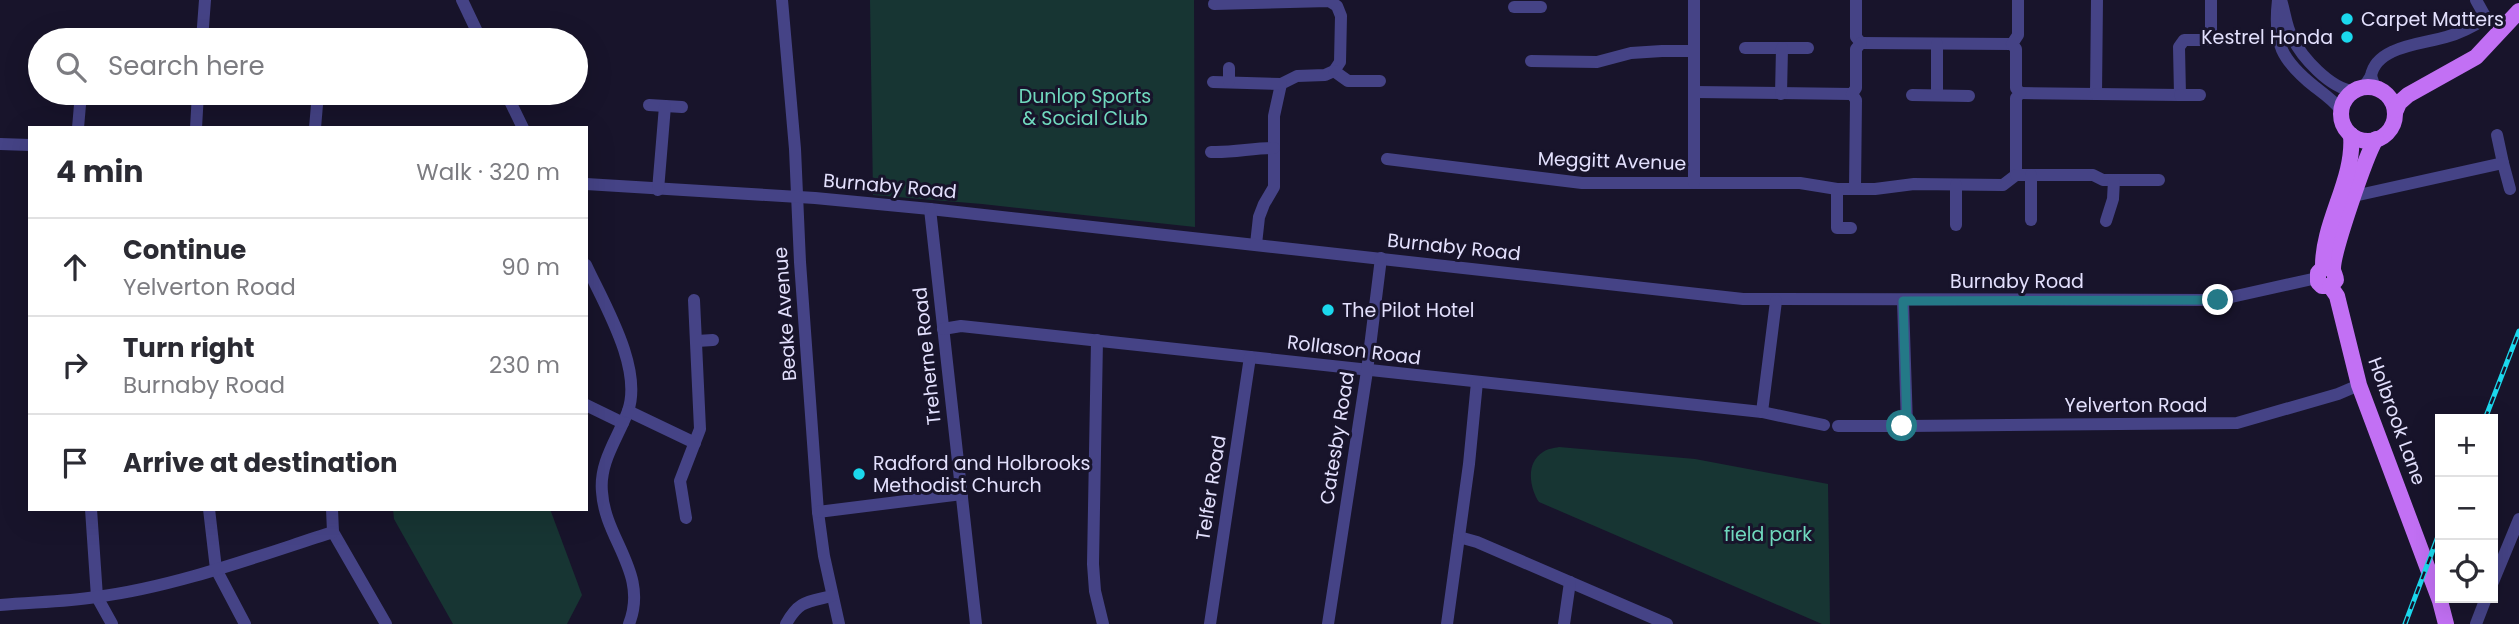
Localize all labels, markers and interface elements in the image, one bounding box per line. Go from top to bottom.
place label: Carpet Matters [2361,6,2504,33]
marker: Carpet Matters [2339,11,2355,27]
place label: Kestrel Honda [2201,24,2333,51]
search box [28,28,588,105]
marker: Kestrel Honda [2339,29,2355,45]
icon: search [52,48,90,86]
text: Search here [108,48,265,84]
park label: Dunlop Sports & Social Club [1019,83,1151,132]
street label: Meggitt Avenue [1537,145,1687,177]
text: 4 min [56,150,144,193]
text: Walk · 320 m [416,156,560,188]
street label: Burnaby Road [822,167,958,205]
street label: Burnaby Road [1386,227,1522,267]
text: Continue [123,232,246,268]
street label: Beake Avenue [767,246,803,382]
icon: ahead [56,248,94,286]
text: 90 m [501,251,560,283]
street label: Burnaby Road [1950,268,2084,295]
text: Yelverton Road [123,271,296,303]
route end [2202,284,2233,315]
street label: Treherne Road [906,286,948,426]
place label: The Pilot Hotel [1342,297,1474,324]
marker: The Pilot Hotel [1320,302,1336,318]
street label: Rollason Road [1286,328,1422,372]
text: Turn right [123,330,255,366]
icon: right [56,346,94,384]
text: 230 m [489,349,560,381]
street label: Holbrook Lane [2361,353,2433,489]
text: Burnaby Road [123,369,285,401]
street label: Catesby Road [1313,370,1361,506]
street label: Yelverton Road [2065,392,2207,419]
route start [1886,410,1917,441]
map controls [2435,414,2498,603]
button: + [2435,414,2498,477]
street label: Telfer Road [1189,433,1233,543]
icon: arrive [56,444,94,482]
text: Arrive at destination [123,445,398,481]
place label: Radford and Holbrooks Methodist Church [873,450,1091,499]
marker: Radford and Holbrooks Methodist Church [851,466,867,482]
button: − [2435,477,2498,540]
park label: field park [1724,521,1812,548]
button: locate [2435,540,2498,603]

